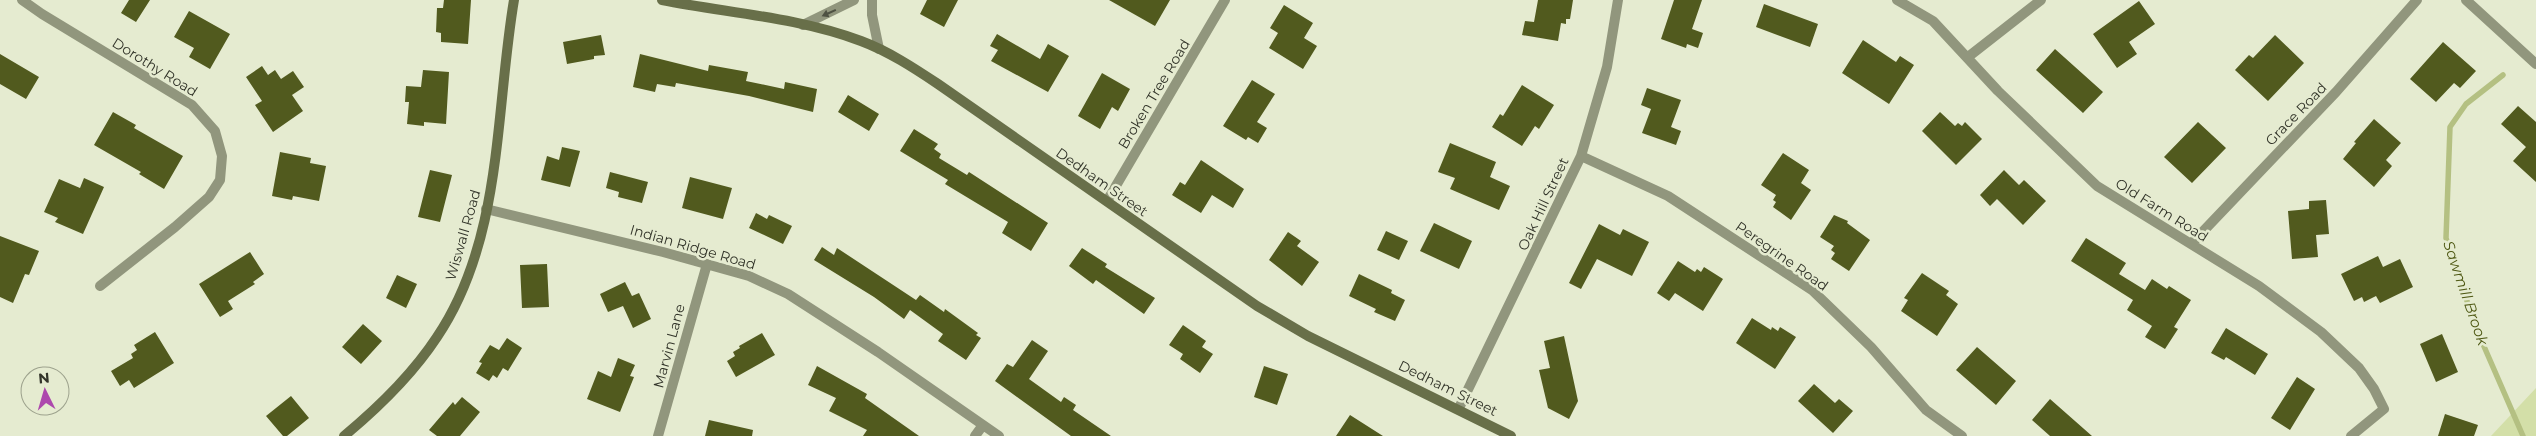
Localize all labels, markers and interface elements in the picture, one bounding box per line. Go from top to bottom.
one-way arrow [822,10,836,18]
street label: Dorothy Road [109,34,201,100]
street label: Broken Tree Road [1114,36,1194,152]
street label: Grace Road [2262,79,2330,149]
street label: Dedham Street [1053,144,1152,221]
street label: Oak Hill Street [1514,154,1573,253]
street label: Old Farm Road [2112,174,2212,246]
street label: Wiswall Road [441,187,485,283]
street label: Peregrine Road [1732,217,1832,295]
street label: Indian Ridge Road [628,220,758,274]
water label: Sawmill Brook [2439,238,2493,349]
street label: Marvin Lane [649,302,689,390]
street label: Dedham Street [1395,356,1501,420]
north arrow [20,366,70,416]
text: N [37,369,50,388]

